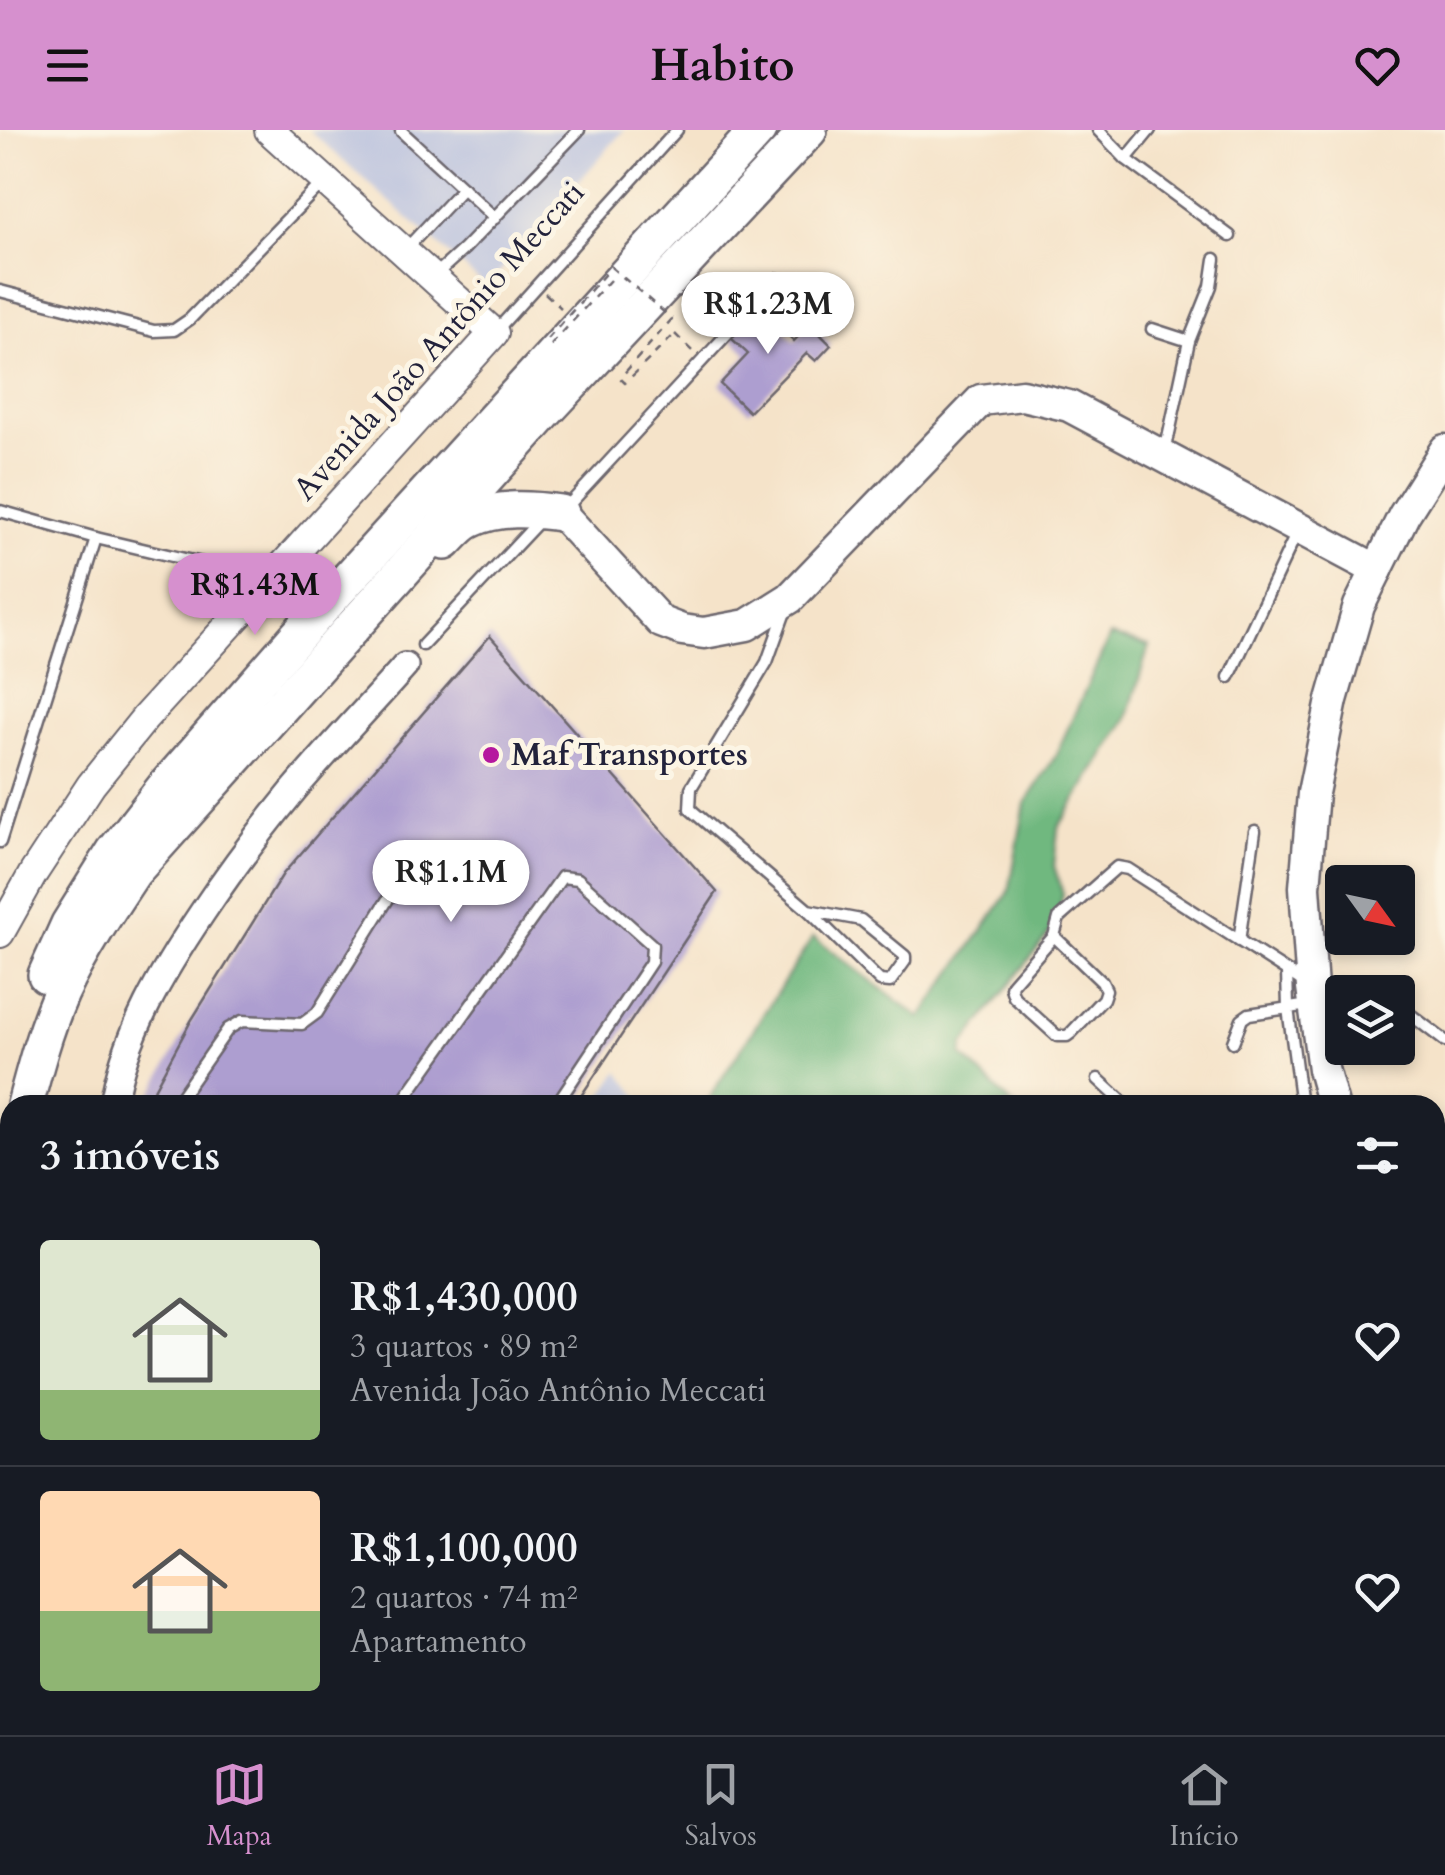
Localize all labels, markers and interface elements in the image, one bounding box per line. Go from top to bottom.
text: Habito [650,35,795,96]
icon: menu [40,38,95,93]
icon: heart [1350,38,1405,93]
street label: Avenida João Antônio Meccati [283,172,595,510]
pin: R$1.23M [676,272,860,357]
text: R$1.23M [703,282,833,326]
pin: R$1.43M [163,553,347,638]
text: R$1.43M [190,563,320,607]
place label: Maf Transportes [511,733,748,777]
marker: Maf Transportes [480,744,502,766]
pin: R$1.1M [370,840,532,925]
text: R$1.1M [394,850,508,894]
north arrow [1325,865,1415,955]
map controls [1325,865,1415,1065]
button: layers [1325,975,1415,1065]
text: 3 imóveis [40,1127,220,1184]
icon: filters [1350,1128,1405,1183]
text: R$1,430,000 [350,1268,578,1325]
icon: home [120,1280,240,1400]
icon: heart [1350,1313,1405,1368]
text: 3 quartos · 89 m² [350,1325,578,1369]
text: Avenida João Antônio Meccati [350,1369,766,1413]
text: R$1,100,000 [350,1519,578,1576]
icon: home [120,1531,240,1651]
icon: heart [1350,1564,1405,1619]
text: 2 quartos · 74 m² [350,1576,578,1620]
text: Apartamento [350,1620,526,1664]
tab: Mapa [206,1757,272,1855]
tab: Salvos [685,1757,757,1855]
tab: Início [1169,1757,1239,1855]

